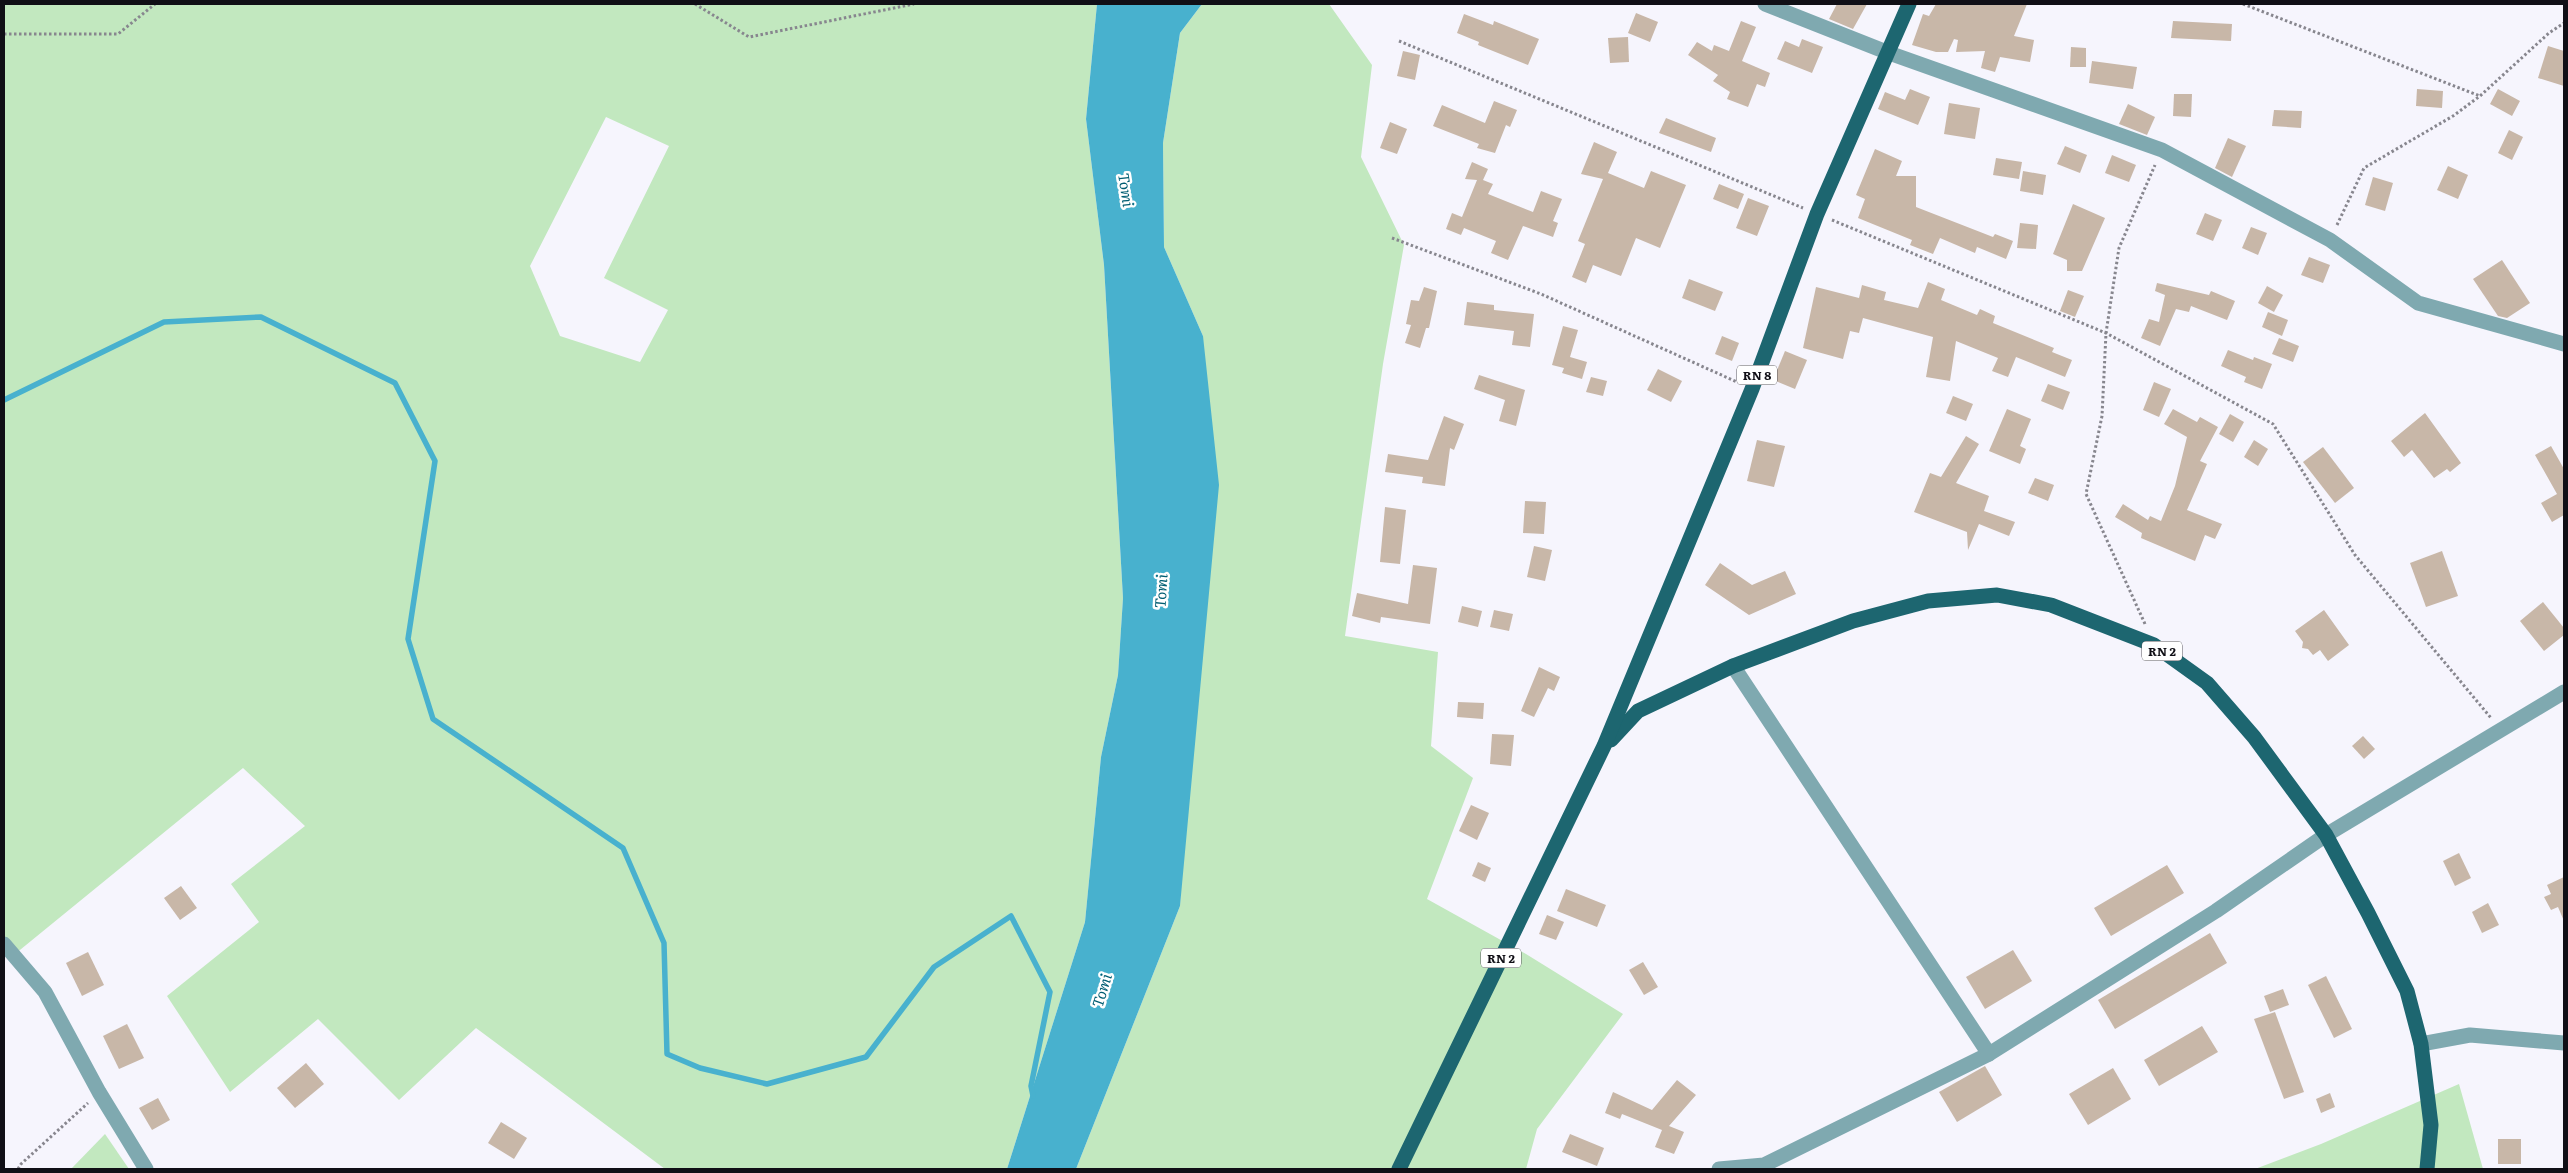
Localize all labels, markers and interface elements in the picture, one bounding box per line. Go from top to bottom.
water label: Tomi [1113,171,1141,209]
road number: RN 8 [1737,366,1777,384]
water label: Tomi [1148,573,1172,609]
road number: RN 2 [2142,641,2182,660]
road number: RN 2 [1481,948,1521,968]
water label: Tomi [1085,970,1117,1010]

